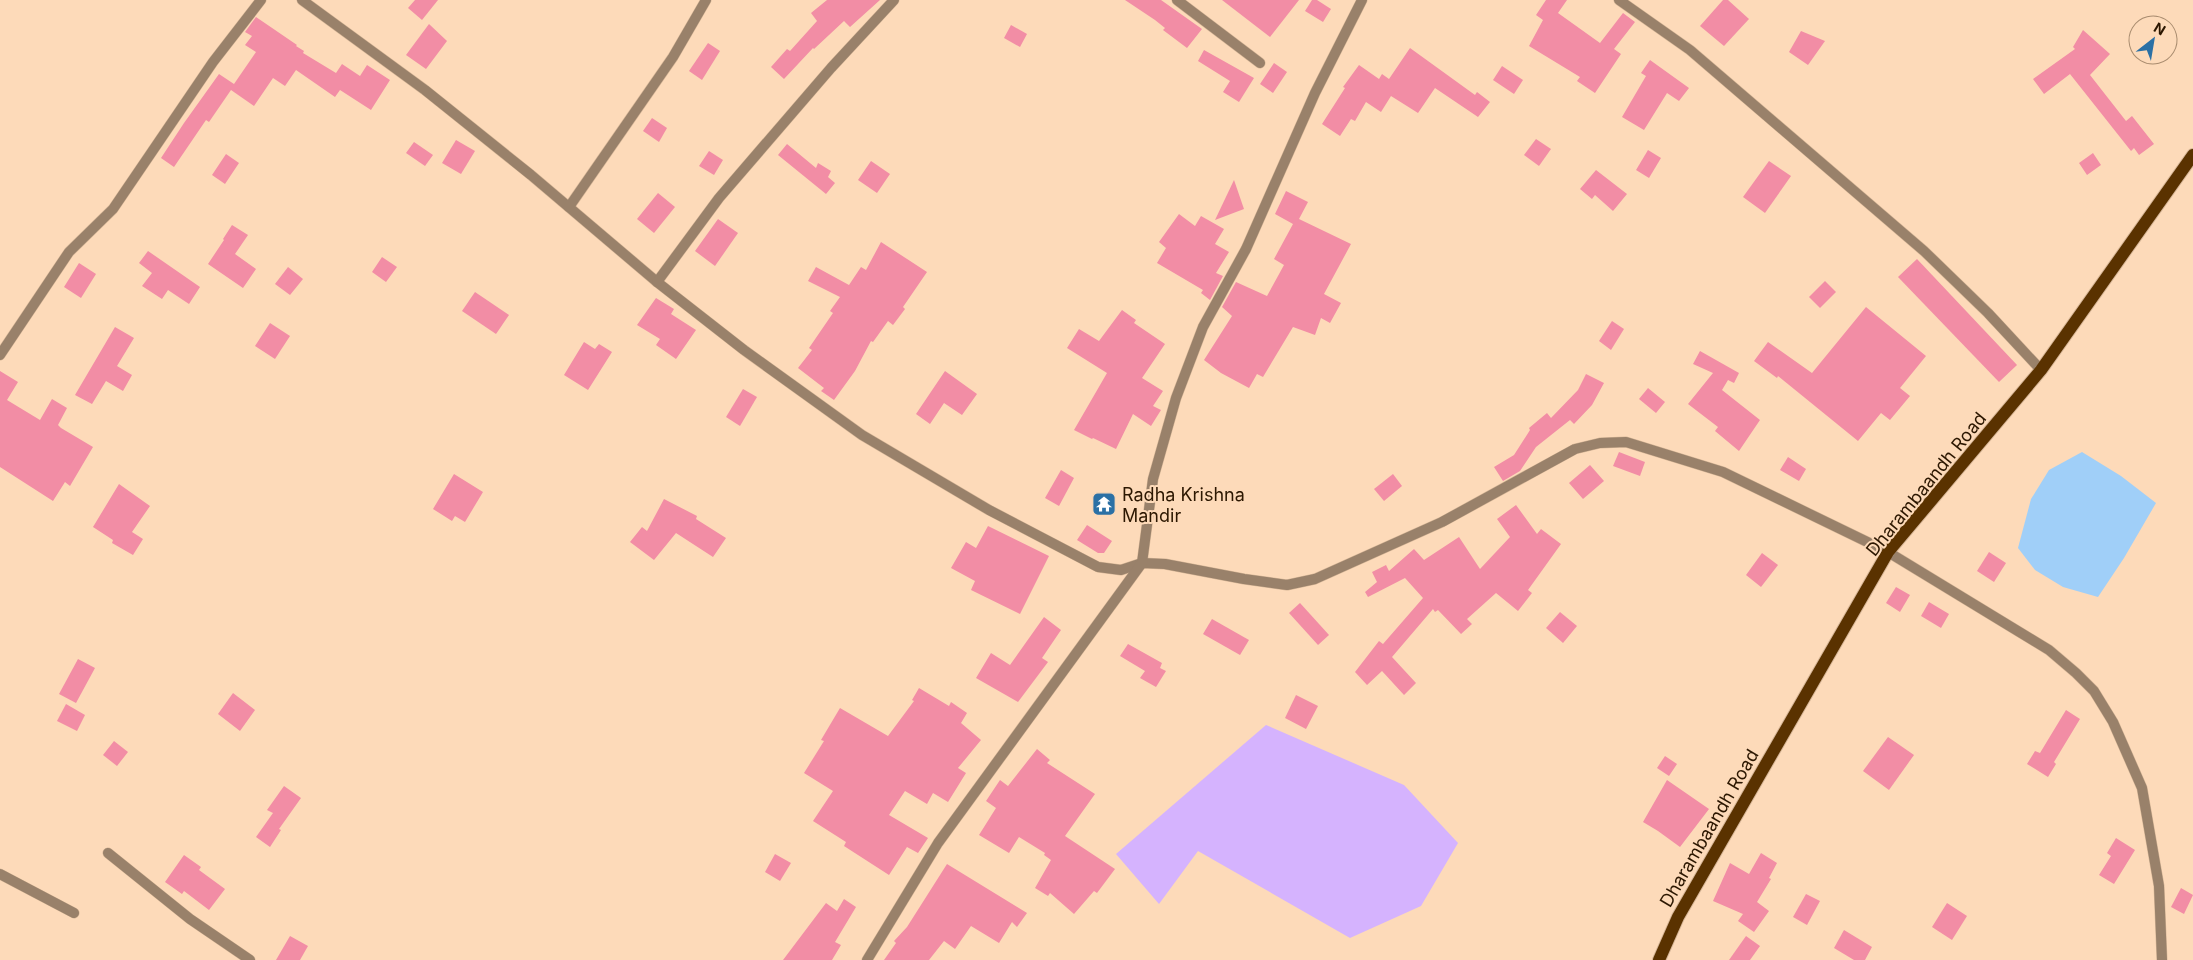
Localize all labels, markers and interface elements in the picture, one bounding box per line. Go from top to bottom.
north arrow [2128,15,2178,65]
text: N [2151,18,2169,38]
street label: Dharambaandh Road [1862,408,1990,560]
place label: Radha Krishna Mandir [1122,484,1245,526]
temple icon: Radha Krishna Mandir [1091,491,1117,517]
street label: Dharambaandh Road [1655,745,1763,911]

